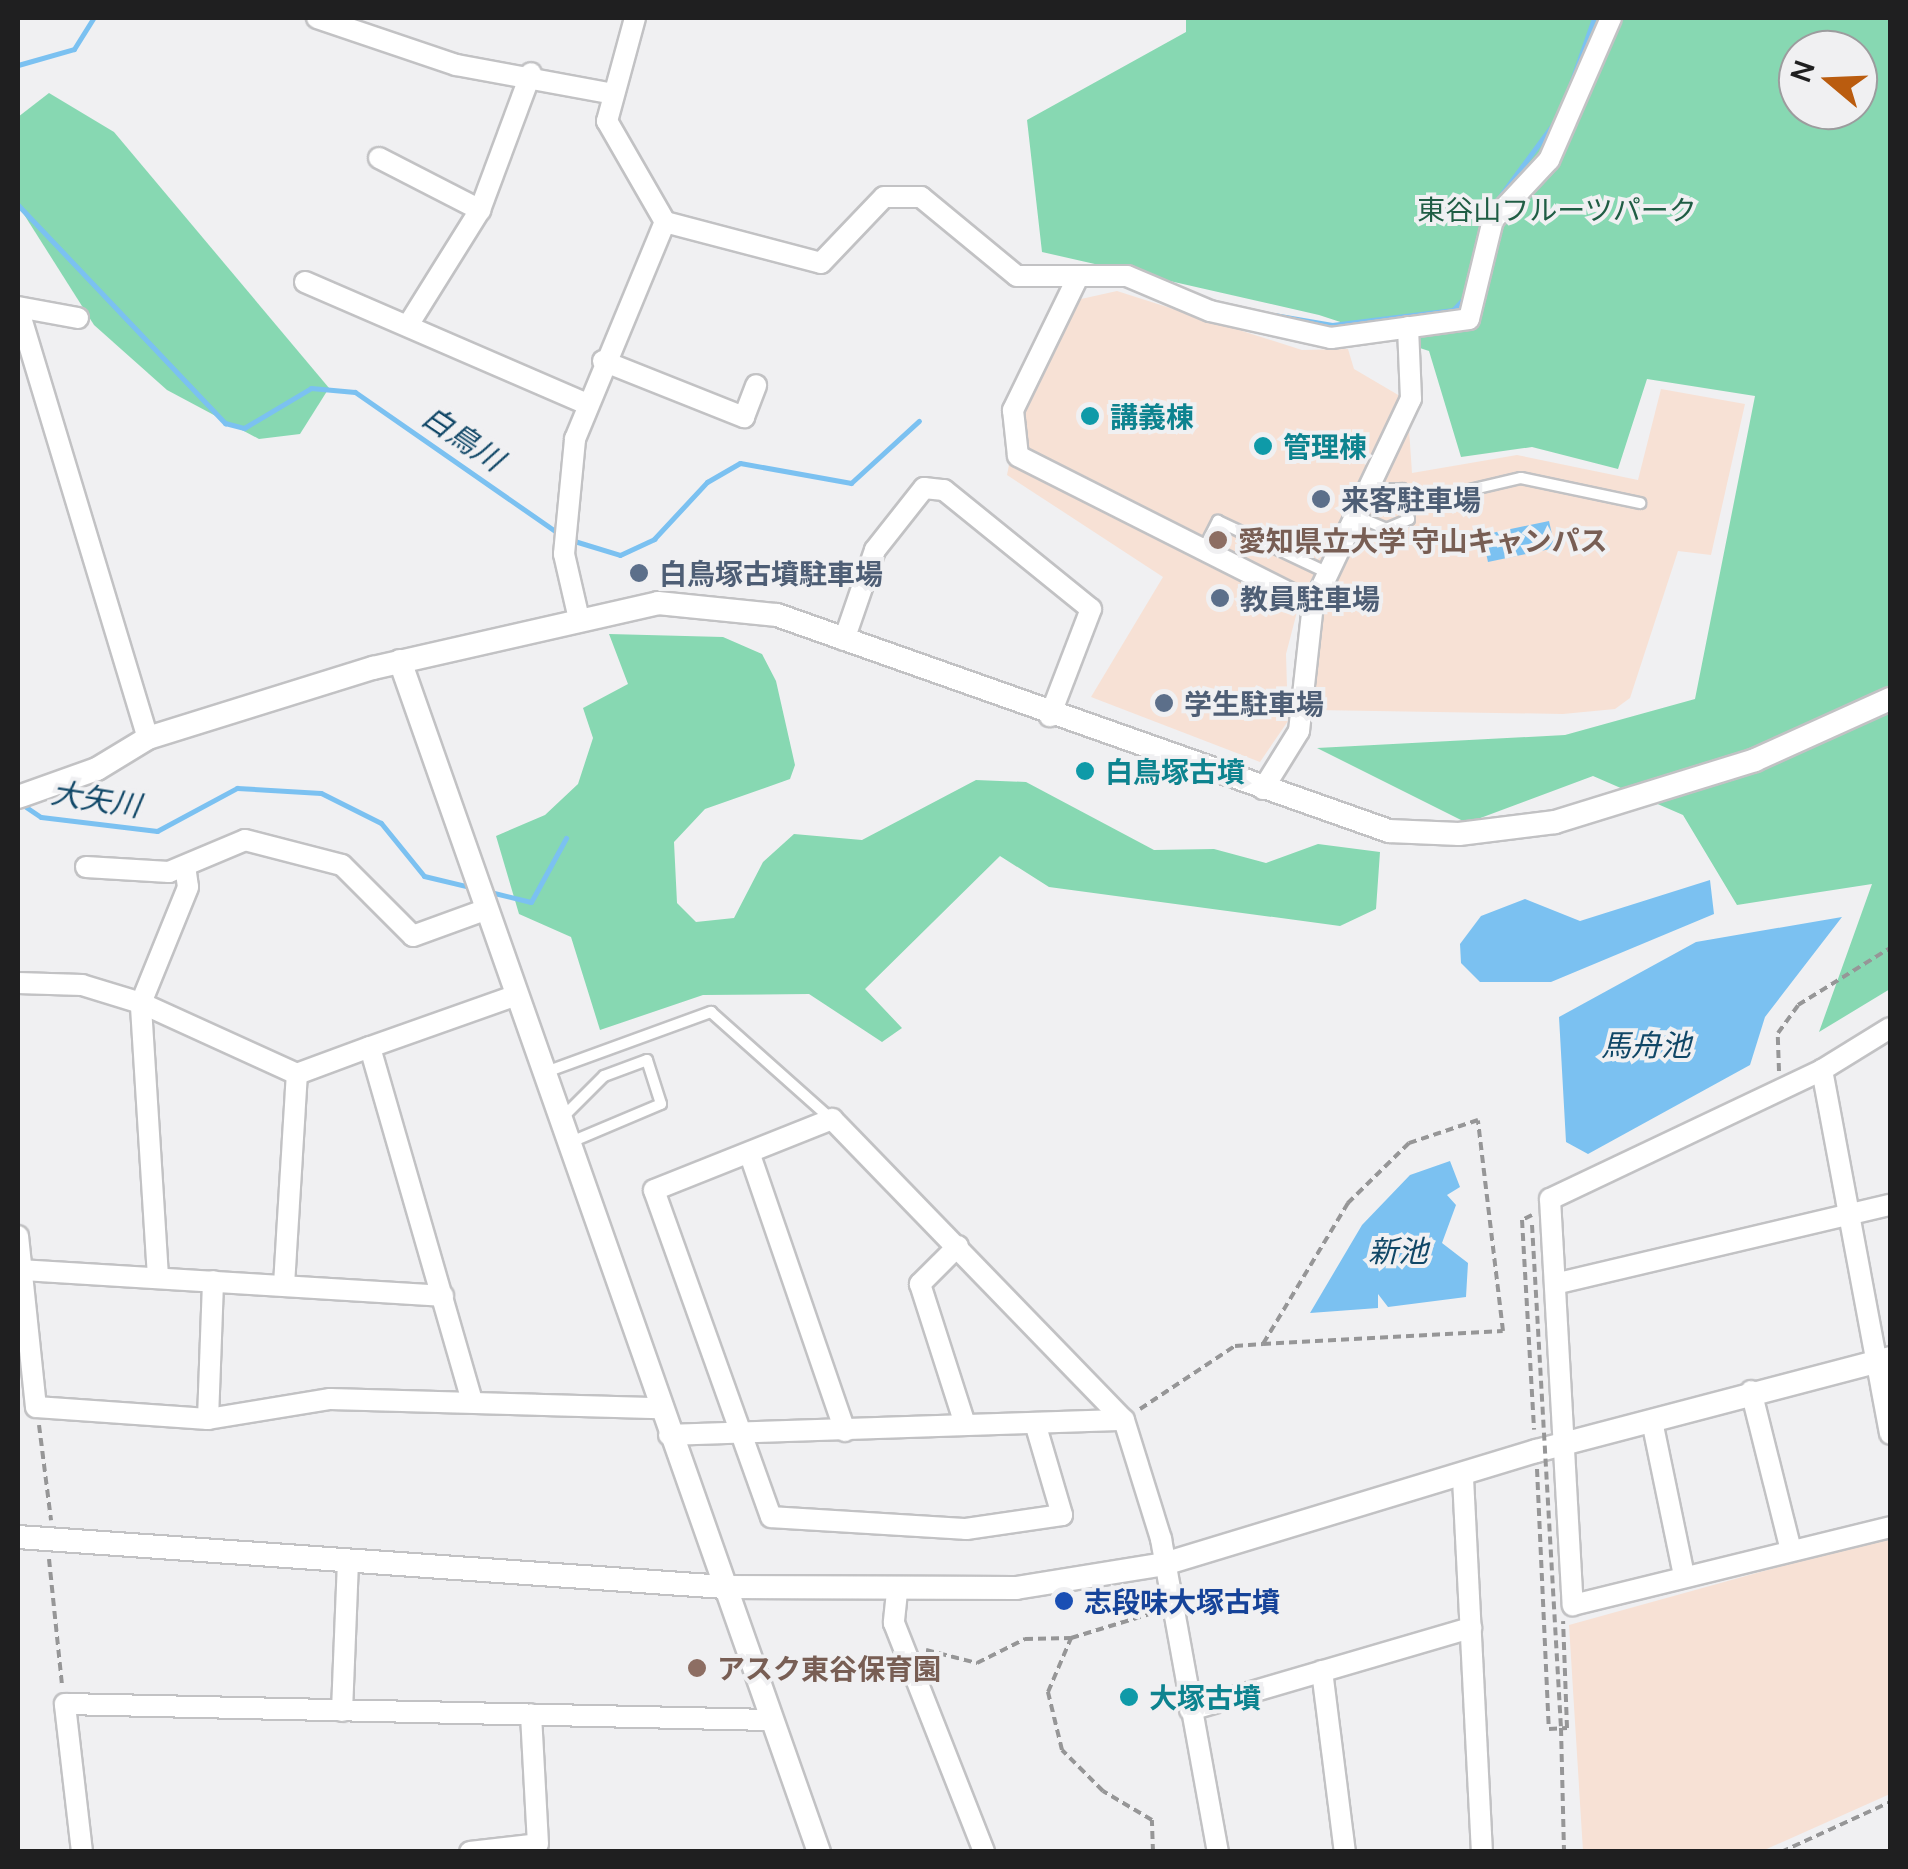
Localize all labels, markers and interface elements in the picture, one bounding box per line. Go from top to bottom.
north arrow [1778,30,1878,130]
text: N [1780,55,1823,87]
park label: 東谷山フルーツパーク [1417,192,1697,226]
water label: 白鳥川 [416,398,510,478]
place label: 講義棟 [1110,399,1194,433]
marker: 講義棟 [1079,405,1101,427]
place label: 管理棟 [1283,429,1367,463]
marker: 管理棟 [1252,435,1274,457]
place label: 来客駐車場 [1341,482,1481,516]
marker: 来客駐車場 [1310,488,1332,510]
place label: 愛知県立大学 守山キャンパス [1238,523,1608,557]
marker: 愛知県立大学 守山キャンパス [1207,529,1229,551]
place label: 白鳥塚古墳駐車場 [659,556,883,590]
marker: 白鳥塚古墳駐車場 [628,562,650,584]
place label: 教員駐車場 [1240,581,1380,615]
marker: 教員駐車場 [1209,587,1231,609]
place label: 学生駐車場 [1184,686,1324,720]
marker: 学生駐車場 [1153,692,1175,714]
place label: 白鳥塚古墳 [1105,754,1245,788]
marker: 白鳥塚古墳 [1074,760,1096,782]
water label: 大矢川 [49,774,143,824]
water label: 馬舟池 [1601,1027,1691,1063]
water label: 新池 [1368,1233,1428,1269]
place label: 志段味大塚古墳 [1084,1584,1280,1618]
marker: 志段味大塚古墳 [1053,1590,1075,1612]
place label: アスク東谷保育園 [717,1651,941,1685]
marker: アスク東谷保育園 [686,1657,708,1679]
place label: 大塚古墳 [1149,1680,1261,1714]
marker: 大塚古墳 [1118,1686,1140,1708]

